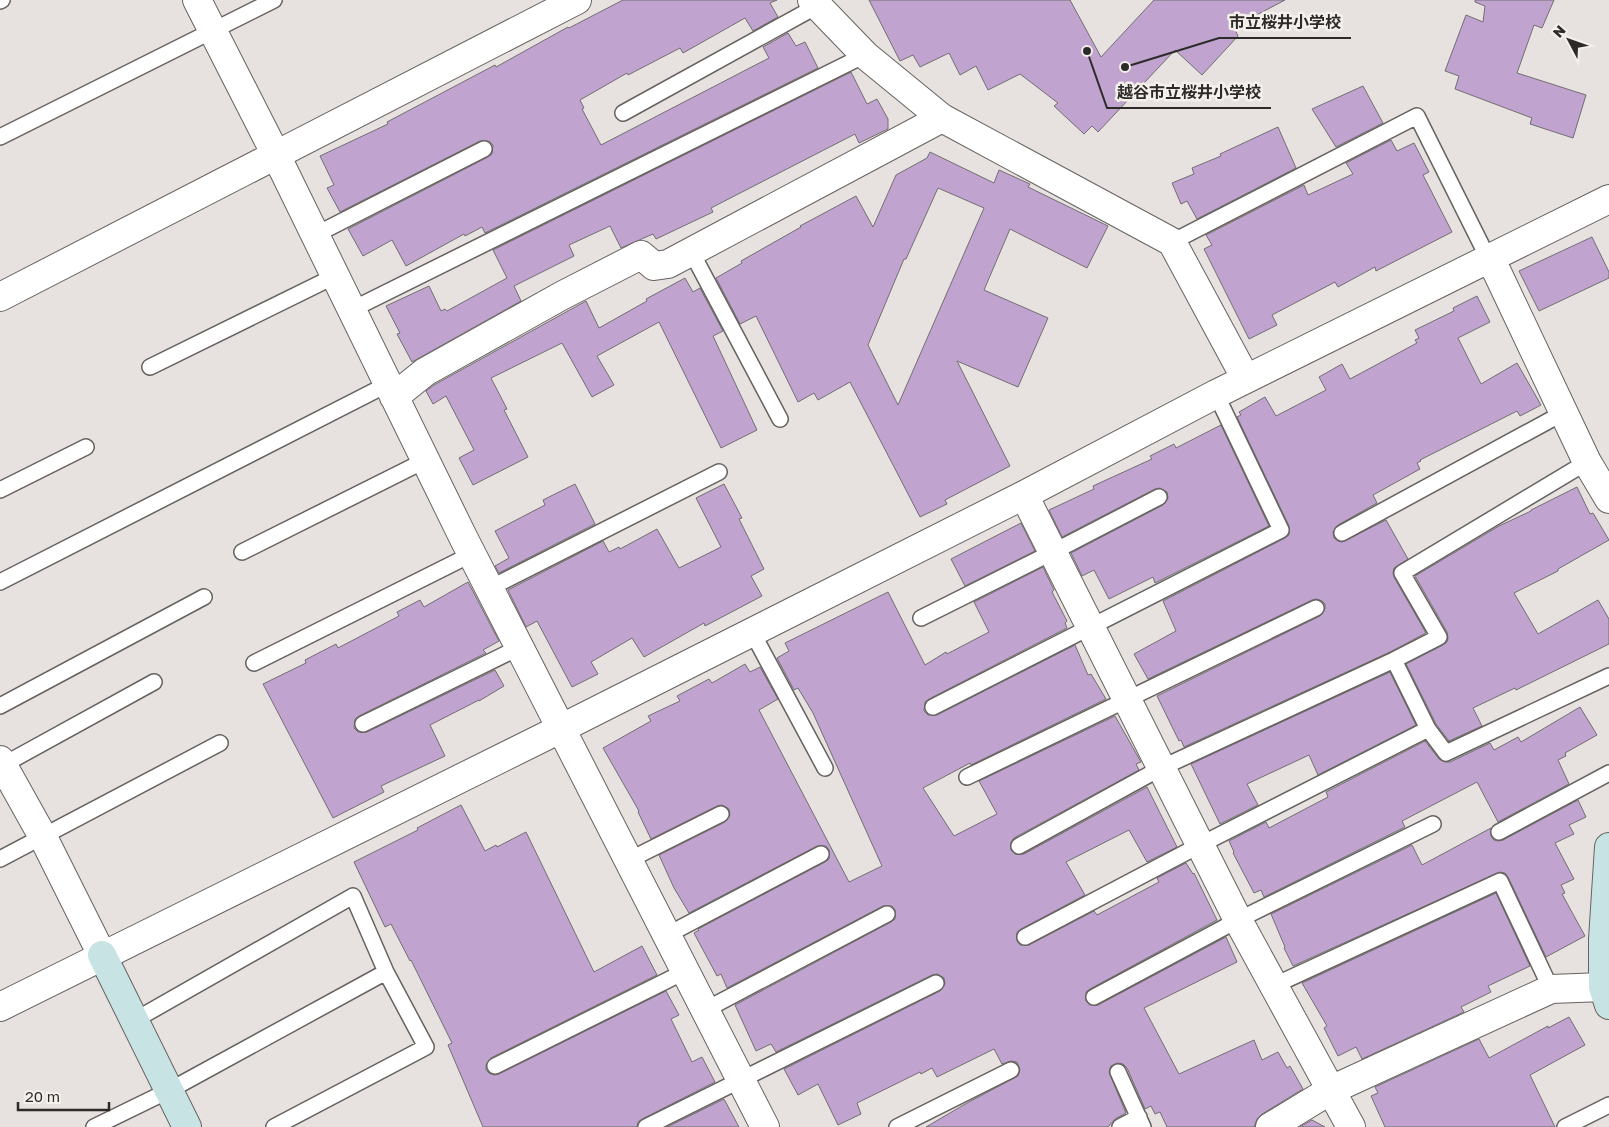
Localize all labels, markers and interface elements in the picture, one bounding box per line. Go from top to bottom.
callout: 市立桜井小学校 [1219,7,1351,38]
text: 市立桜井小学校 [1229,12,1341,32]
north arrow [1544,15,1594,65]
text: N [1549,22,1569,41]
callout: 越谷市立桜井小学校 [1107,77,1271,108]
text: 越谷市立桜井小学校 [1117,82,1261,102]
scale bar [18,1080,109,1112]
text: 20 m [25,1087,60,1105]

